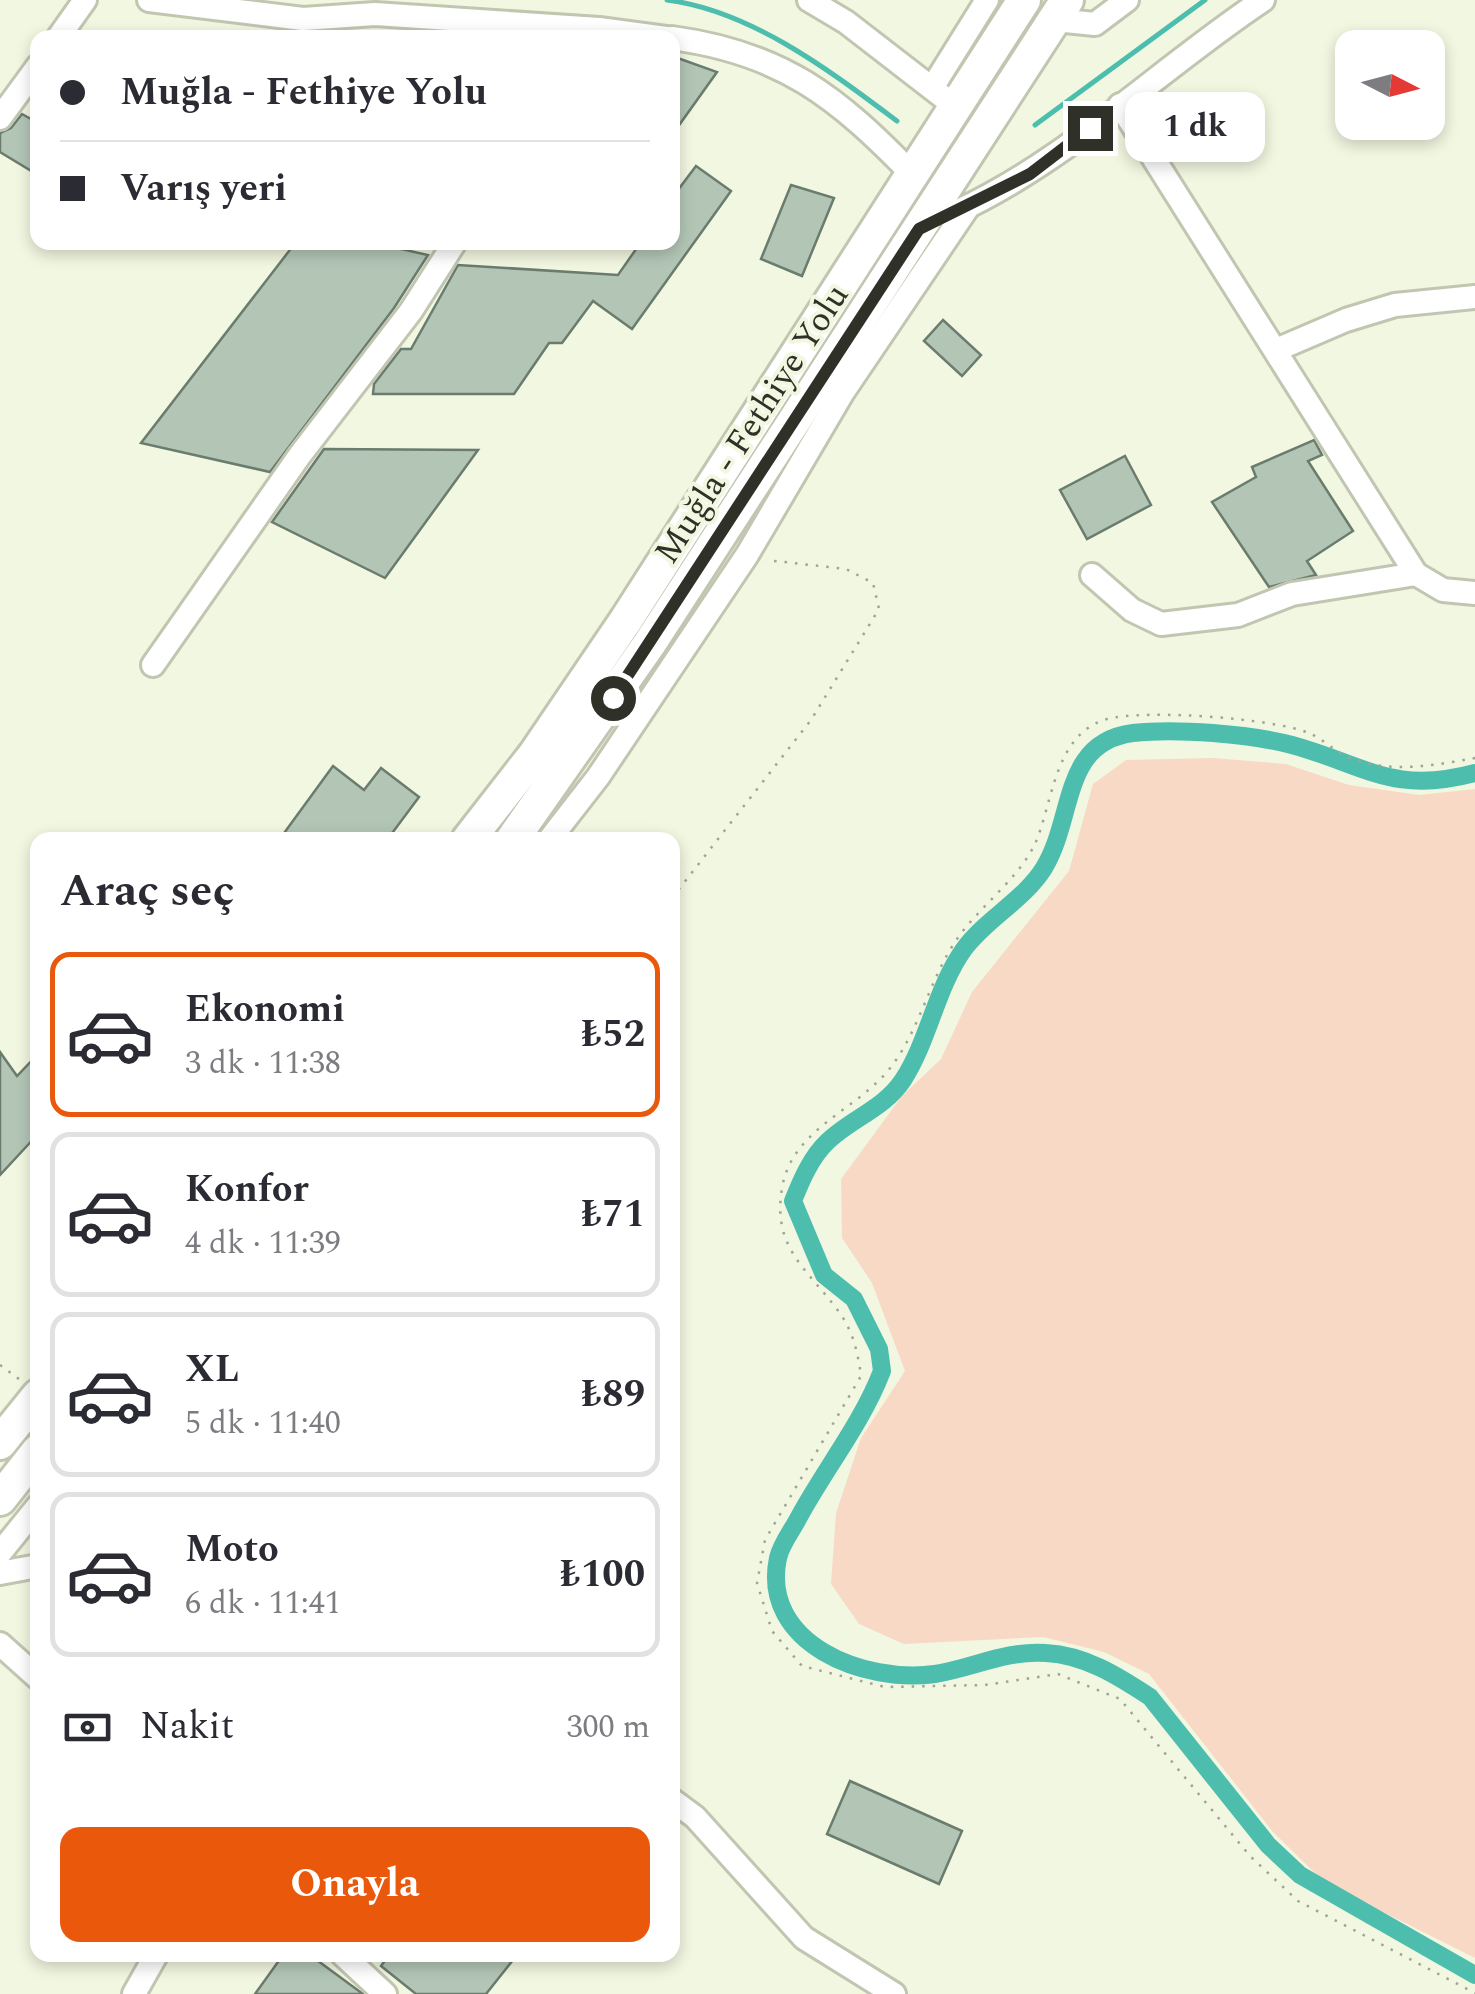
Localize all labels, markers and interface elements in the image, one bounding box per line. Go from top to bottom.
north arrow [1335,30,1445,140]
map controls [1335,30,1445,140]
text: Muğla - Fethiye Yolu [120,64,487,122]
callout: 1 dk [1125,93,1265,163]
text: 1 dk [1163,102,1227,151]
route end [1068,106,1113,151]
text: Varış yeri [120,160,287,218]
street label: Muğla - Fethiye Yolu [641,273,863,575]
route start [591,676,636,721]
text: Araç seç [60,857,235,926]
text: Ekonomi [185,981,345,1039]
icon: car [65,990,155,1080]
text: ₺52 [581,1006,645,1064]
text: 3 dk · 11:38 [185,1039,341,1088]
text: Konfor [185,1161,309,1219]
icon: car [65,1170,155,1260]
text: ₺71 [581,1186,645,1244]
text: 4 dk · 11:39 [185,1219,341,1268]
text: XL [185,1341,239,1399]
icon: car [65,1350,155,1440]
text: ₺89 [581,1366,645,1424]
text: 5 dk · 11:40 [185,1399,341,1448]
text: Moto [185,1521,279,1579]
icon: car [65,1530,155,1620]
text: ₺100 [560,1546,645,1604]
text: 6 dk · 11:41 [185,1579,341,1628]
text: Nakit [140,1698,234,1756]
icon: cash [60,1700,115,1755]
text: 300 m [566,1703,650,1752]
button: Onayla [60,1827,650,1942]

